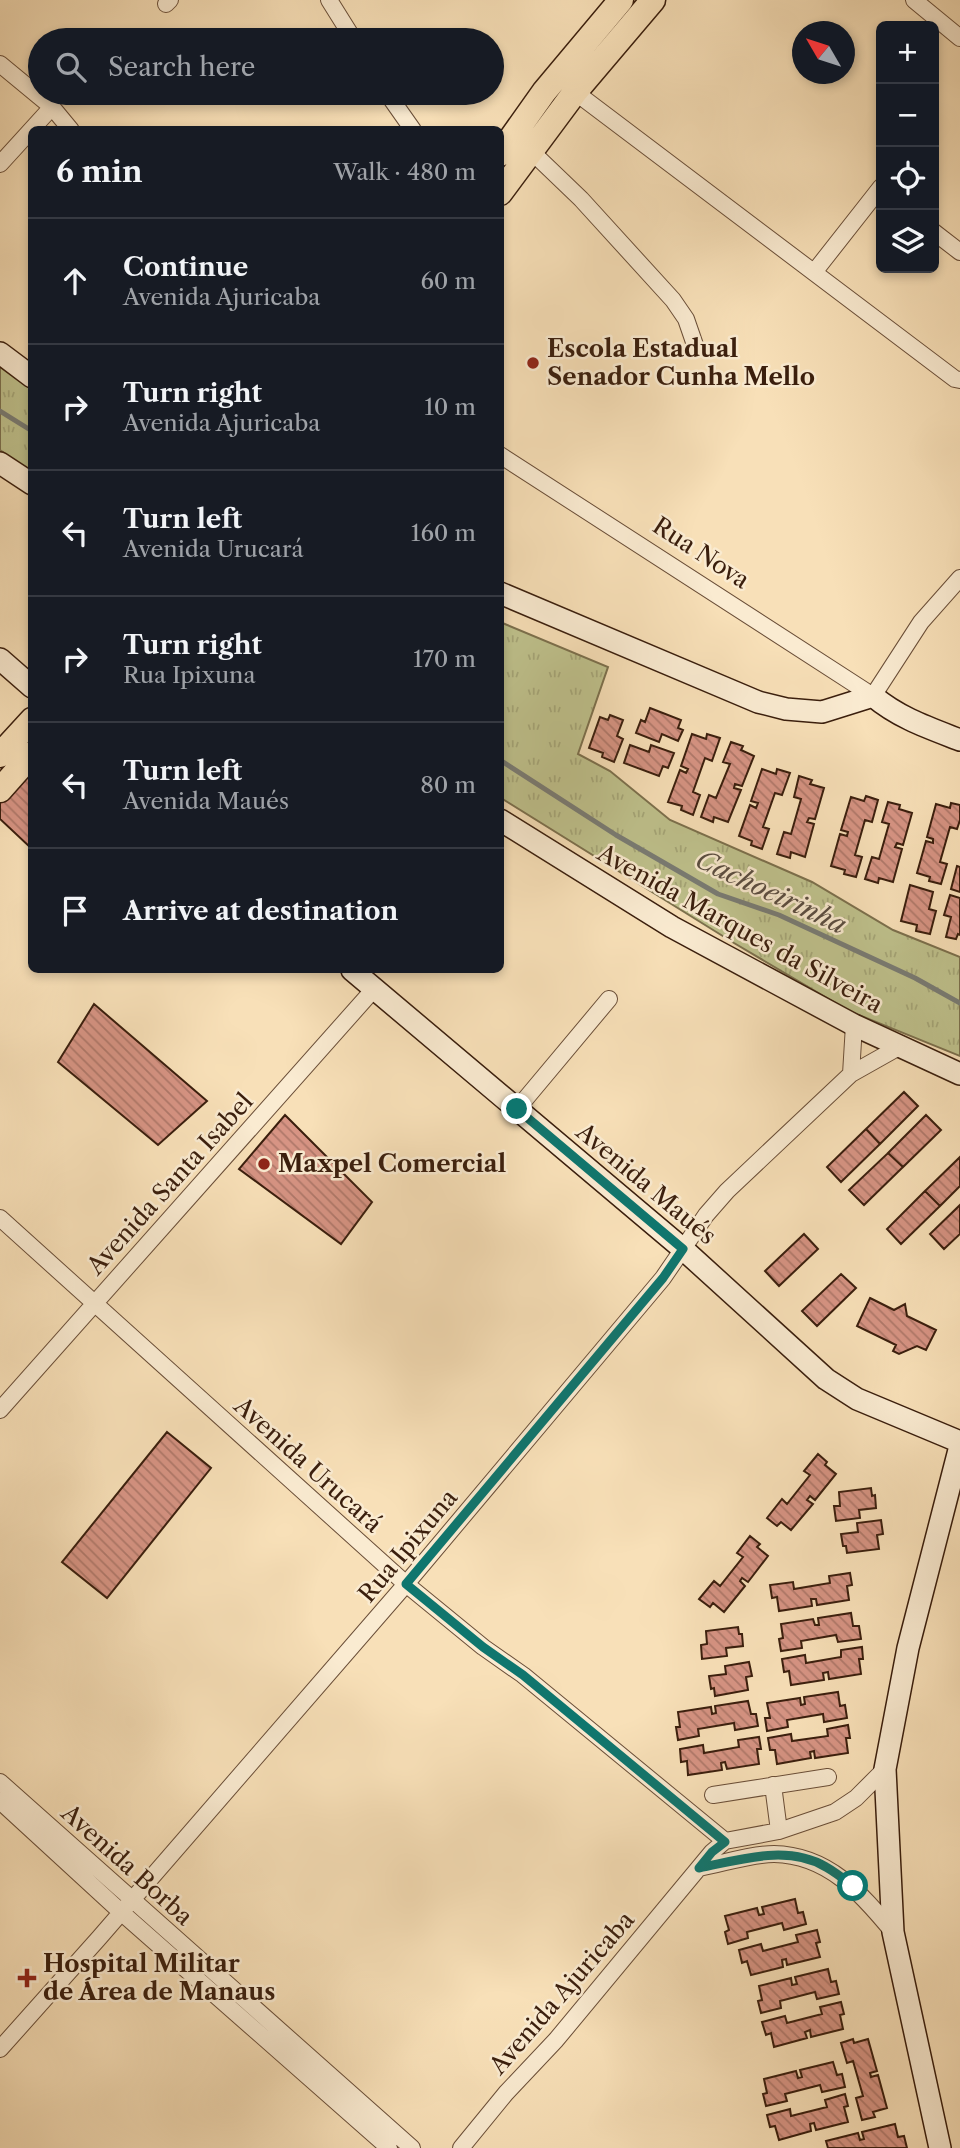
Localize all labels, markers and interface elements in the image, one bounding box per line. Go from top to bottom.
north arrow [792,21,855,84]
map controls [876,21,939,273]
button: + [876,21,939,84]
search box [28,28,504,105]
icon: search [52,48,90,86]
text: Search here [108,51,255,83]
button: − [876,84,939,147]
button: locate [876,147,939,210]
text: 6 min [56,153,143,190]
text: Walk · 480 m [333,158,476,186]
button: layers [876,210,939,273]
text: Continue [123,251,248,283]
icon: ahead [56,262,94,300]
text: 60 m [420,267,476,295]
text: Avenida Ajuricaba [123,283,320,311]
place label: Escola Estadual Senador Cunha Mello [547,334,815,391]
marker: Escola Estadual Senador Cunha Mello [525,355,541,371]
text: Turn right [123,377,262,409]
icon: right [56,388,94,426]
text: 10 m [424,393,476,421]
text: Avenida Ajuricaba [123,409,320,437]
text: Turn left [123,503,242,535]
street label: Rua Nova [648,511,755,595]
icon: left [56,514,94,552]
text: 160 m [411,519,476,547]
text: Avenida Urucará [123,535,304,563]
text: Turn right [123,629,262,661]
icon: right [56,640,94,678]
text: 170 m [413,645,476,673]
text: Rua Ipixuna [123,661,256,689]
text: Turn left [123,755,242,787]
icon: left [56,766,94,804]
text: 80 m [420,771,476,799]
text: Avenida Maués [123,787,289,815]
street label: Avenida Marques da Silveira [592,837,888,1019]
water label: Cachoeirinha [691,843,852,941]
icon: arrive [56,892,94,930]
text: Arrive at destination [123,895,398,927]
street label: Avenida Santa Isabel [80,1087,259,1281]
route end [501,1093,532,1124]
street label: Avenida Maués [570,1116,722,1250]
place label: Maxpel Comercial [278,1149,506,1178]
marker: Maxpel Comercial [256,1156,272,1172]
street label: Avenida Urucará [228,1390,388,1539]
street label: Rua Ipixuna [352,1483,463,1608]
street label: Avenida Borba [55,1797,199,1931]
route start [837,1870,868,1901]
street label: Avenida Ajuricaba [482,1905,640,2081]
place label: Hospital Militar de Área de Manaus [43,1949,275,2006]
marker: Hospital Militar de Área de Manaus [17,1968,37,1988]

